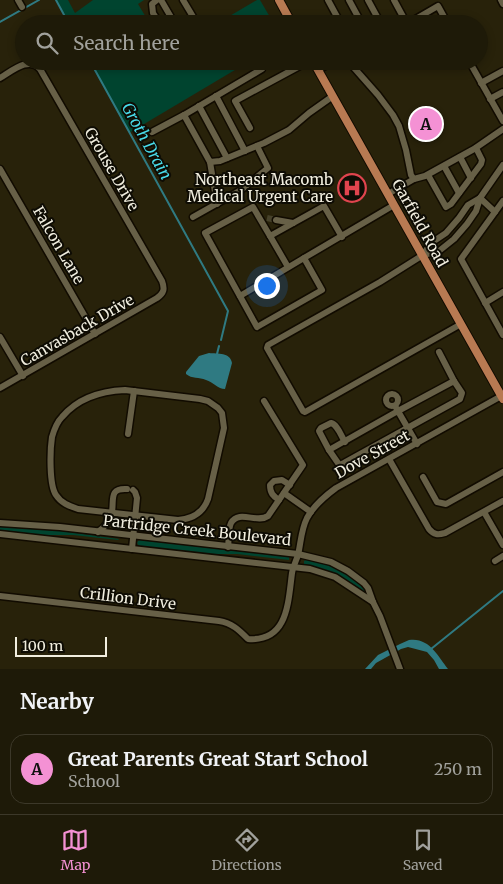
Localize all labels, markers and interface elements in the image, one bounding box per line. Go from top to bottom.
search box [15,15,488,70]
icon: search [33,29,61,57]
text: Search here [73,31,180,55]
water label: Groth Drain [118,99,176,183]
pin: A [410,105,442,143]
street label: Grouse Drive [81,124,144,214]
place label: Northeast Macomb Medical Urgent Care [187,170,333,206]
hospital icon: Northeast Macomb Medical Urgent Care [337,173,367,203]
street label: Garfield Road [388,176,452,270]
street label: Falcon Lane [29,203,89,287]
your location [254,273,280,299]
street label: Canvasback Drive [17,290,137,370]
street label: Dove Street [331,426,413,482]
street label: Partridge Creek Boulevard [102,511,292,549]
street label: Crillion Drive [79,583,177,613]
scale bar [15,634,108,657]
text: 100 m [22,637,63,655]
text: Nearby [20,688,94,715]
text: Great Parents Great Start School [68,747,368,771]
text: A [31,759,43,779]
text: 250 m [434,759,482,779]
text: School [68,771,120,791]
tab: Map [61,826,90,874]
tab: Directions [212,826,282,874]
tab: Saved [403,826,442,874]

